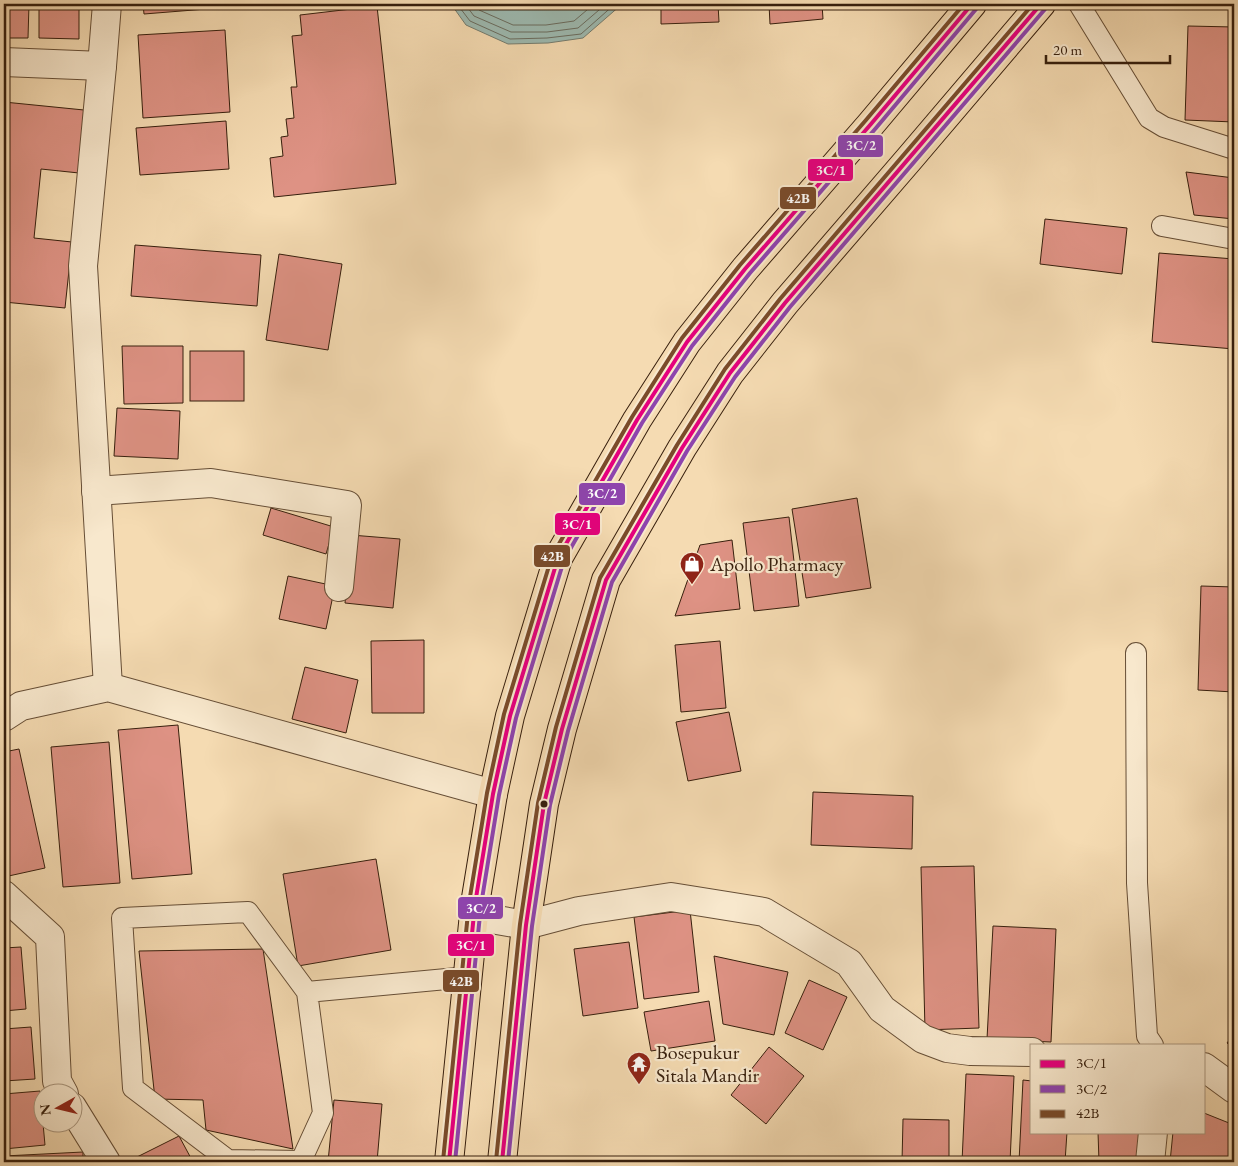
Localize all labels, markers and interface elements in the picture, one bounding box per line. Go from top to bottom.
scale bar [1046,32,1169,64]
text: 20 m [1053,40,1082,59]
line badge: 3C/2 [837,134,884,158]
text: 3C/2 [846,136,877,154]
line badge: 3C/1 [807,158,854,182]
text: 3C/1 [816,161,846,179]
line badge: 42B [779,186,817,210]
text: 42B [786,189,810,207]
line badge: 3C/2 [578,482,626,506]
text: 3C/2 [587,484,618,502]
line badge: 3C/1 [554,512,601,536]
text: 3C/1 [562,515,592,533]
line badge: 42B [533,544,571,568]
text: 42B [540,547,564,565]
shop icon: Apollo Pharmacy [679,551,705,585]
place label: Apollo Pharmacy [709,551,844,577]
unlabelled marker [539,799,549,809]
line badge: 3C/2 [457,896,504,920]
text: 3C/2 [466,899,497,917]
line badge: 3C/1 [447,933,495,957]
text: 3C/1 [456,936,486,954]
line badge: 42B [442,969,480,993]
text: 42B [449,972,473,990]
place label: Bosepukur Sitala Mandir [656,1039,759,1088]
legend [1030,1044,1206,1134]
temple icon: Bosepukur Sitala Mandir [626,1051,652,1085]
text: 3C/1 [1076,1053,1107,1072]
text: 3C/2 [1076,1079,1108,1098]
north arrow [32,1084,82,1134]
text: N [35,1102,55,1117]
text: 42B [1076,1103,1099,1122]

